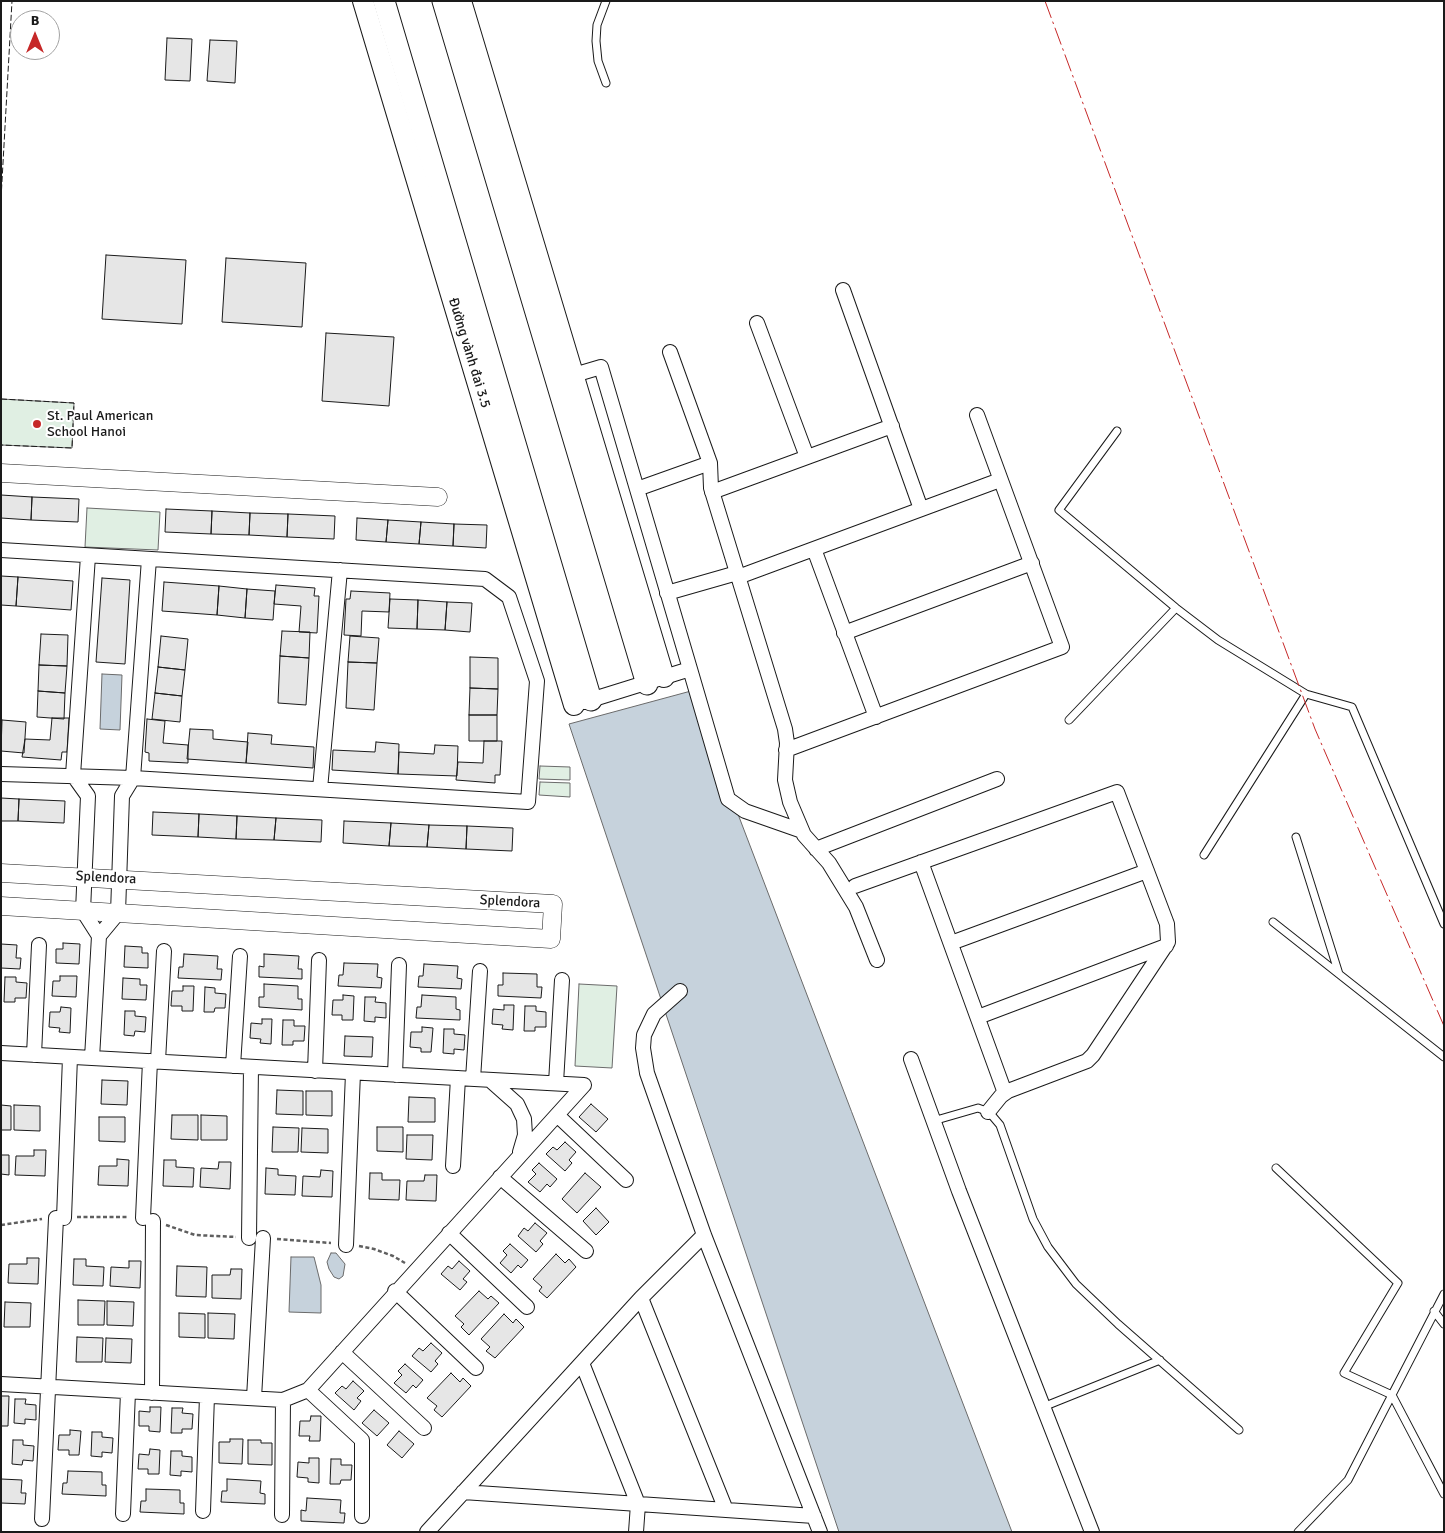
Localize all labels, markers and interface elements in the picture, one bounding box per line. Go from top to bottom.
north arrow [10,10,60,60]
text: B [31,12,39,29]
street label: Đường vành đai 3.5 [444,296,494,410]
place label: St. Paul American School Hanoi [47,408,153,441]
marker: St. Paul American School Hanoi [31,418,43,430]
street label: Splendora [75,868,137,888]
street label: Splendora [479,892,541,912]

